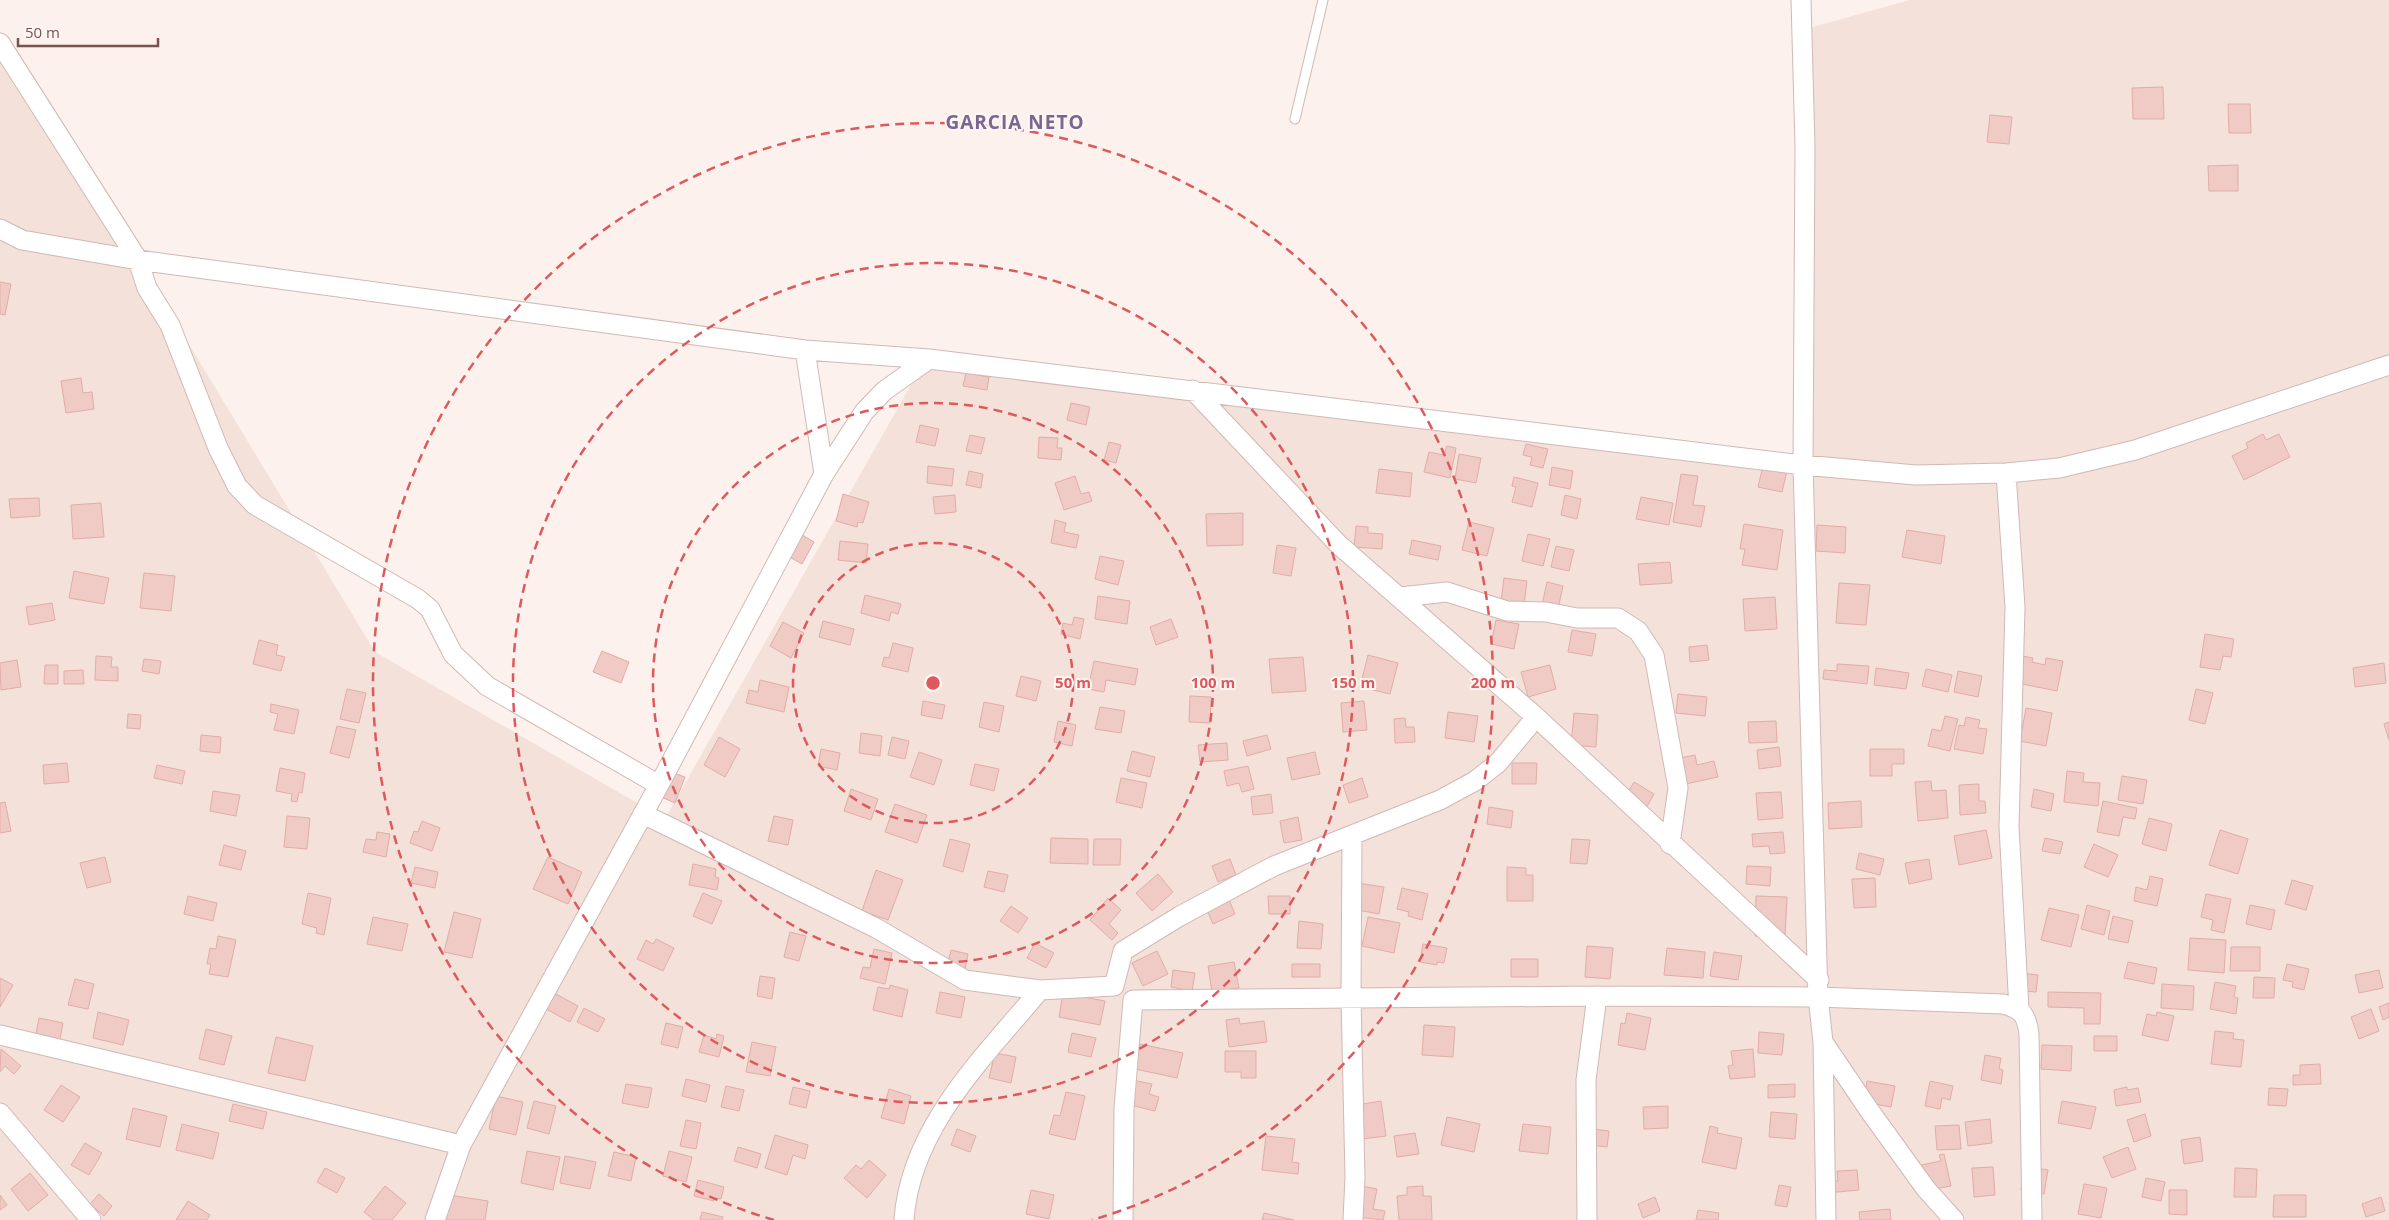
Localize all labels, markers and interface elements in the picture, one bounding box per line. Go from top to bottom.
scale bar [18,15,158,47]
text: 50 m [25,22,60,42]
district label: GARCIA NETO [945,109,1085,135]
text: 50 m [1055,672,1091,692]
text: 100 m [1191,672,1235,692]
text: 150 m [1331,672,1375,692]
text: 200 m [1471,672,1515,692]
centre of rings [924,674,942,692]

